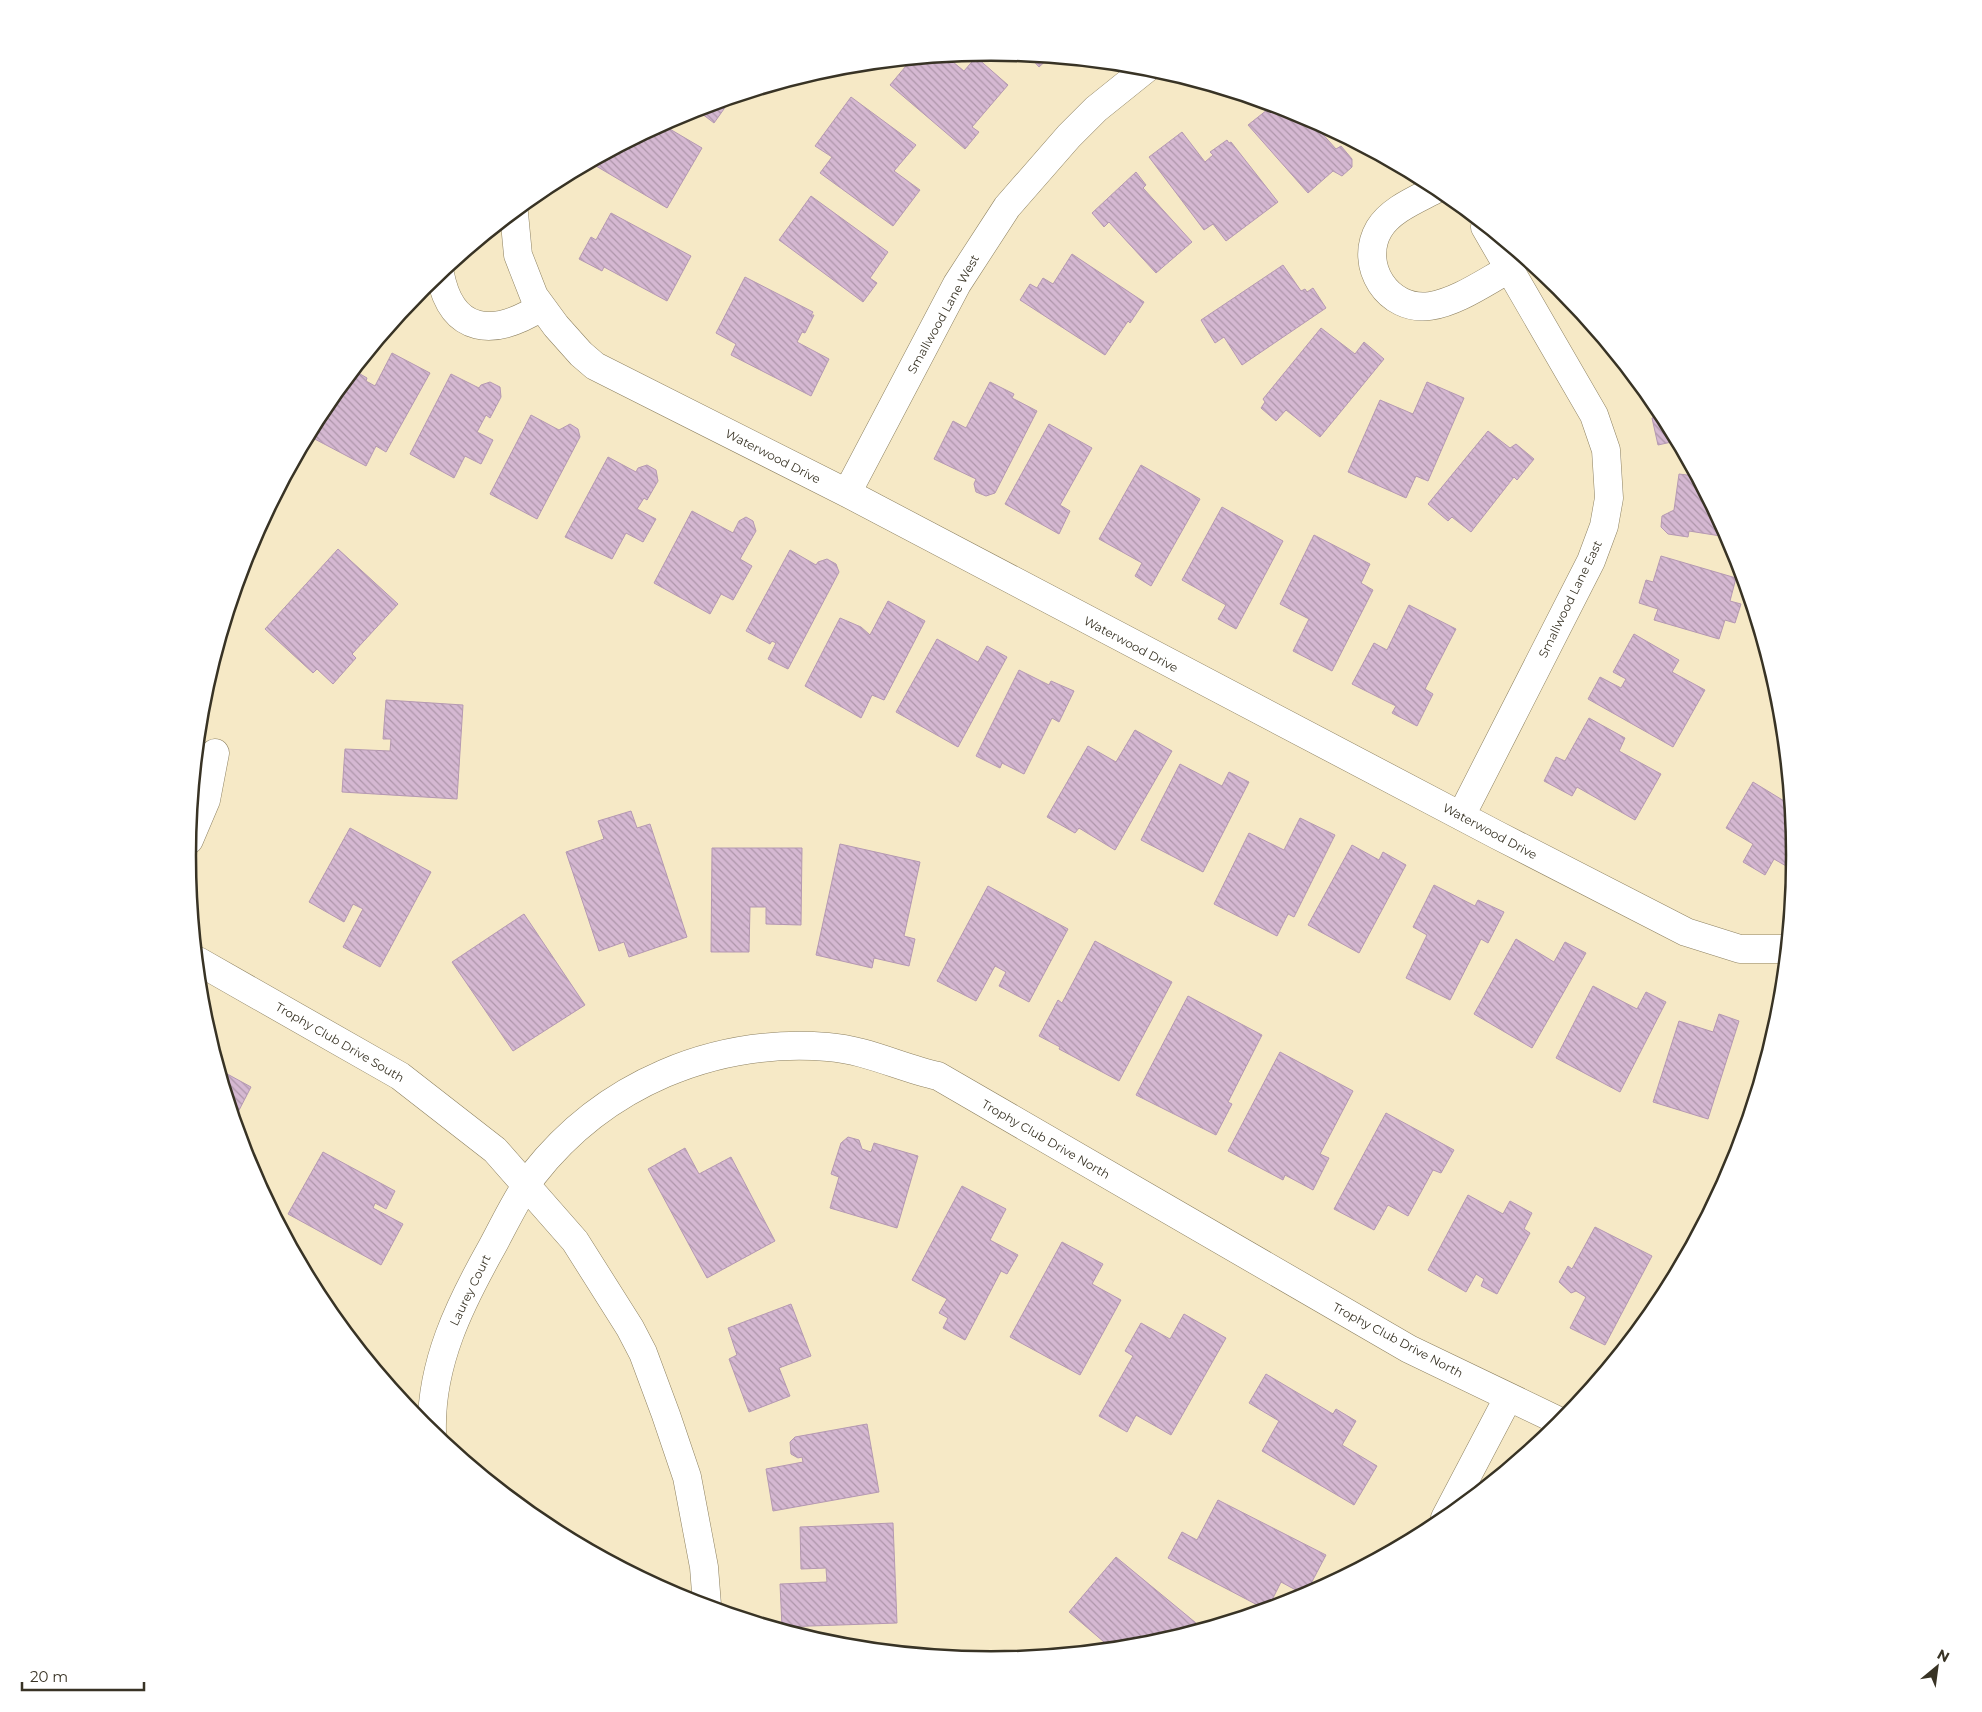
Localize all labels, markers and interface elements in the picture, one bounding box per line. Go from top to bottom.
street label: Smallwood Lane West [904,252,982,376]
street label: Waterwood Drive [723,426,823,486]
street label: Smallwood Lane East [1535,538,1605,660]
street label: Waterwood Drive [1081,613,1181,675]
street label: Waterwood Drive [1440,800,1540,862]
street label: Trophy Club Drive South [273,999,407,1085]
street label: Trophy Club Drive North [979,1096,1113,1182]
street label: Laurey Court [446,1252,494,1328]
street label: Trophy Club Drive North [1330,1299,1466,1381]
north arrow [1912,1642,1962,1692]
text: N [1934,1645,1953,1666]
scale bar [22,1660,145,1692]
text: 20 m [30,1667,68,1686]

